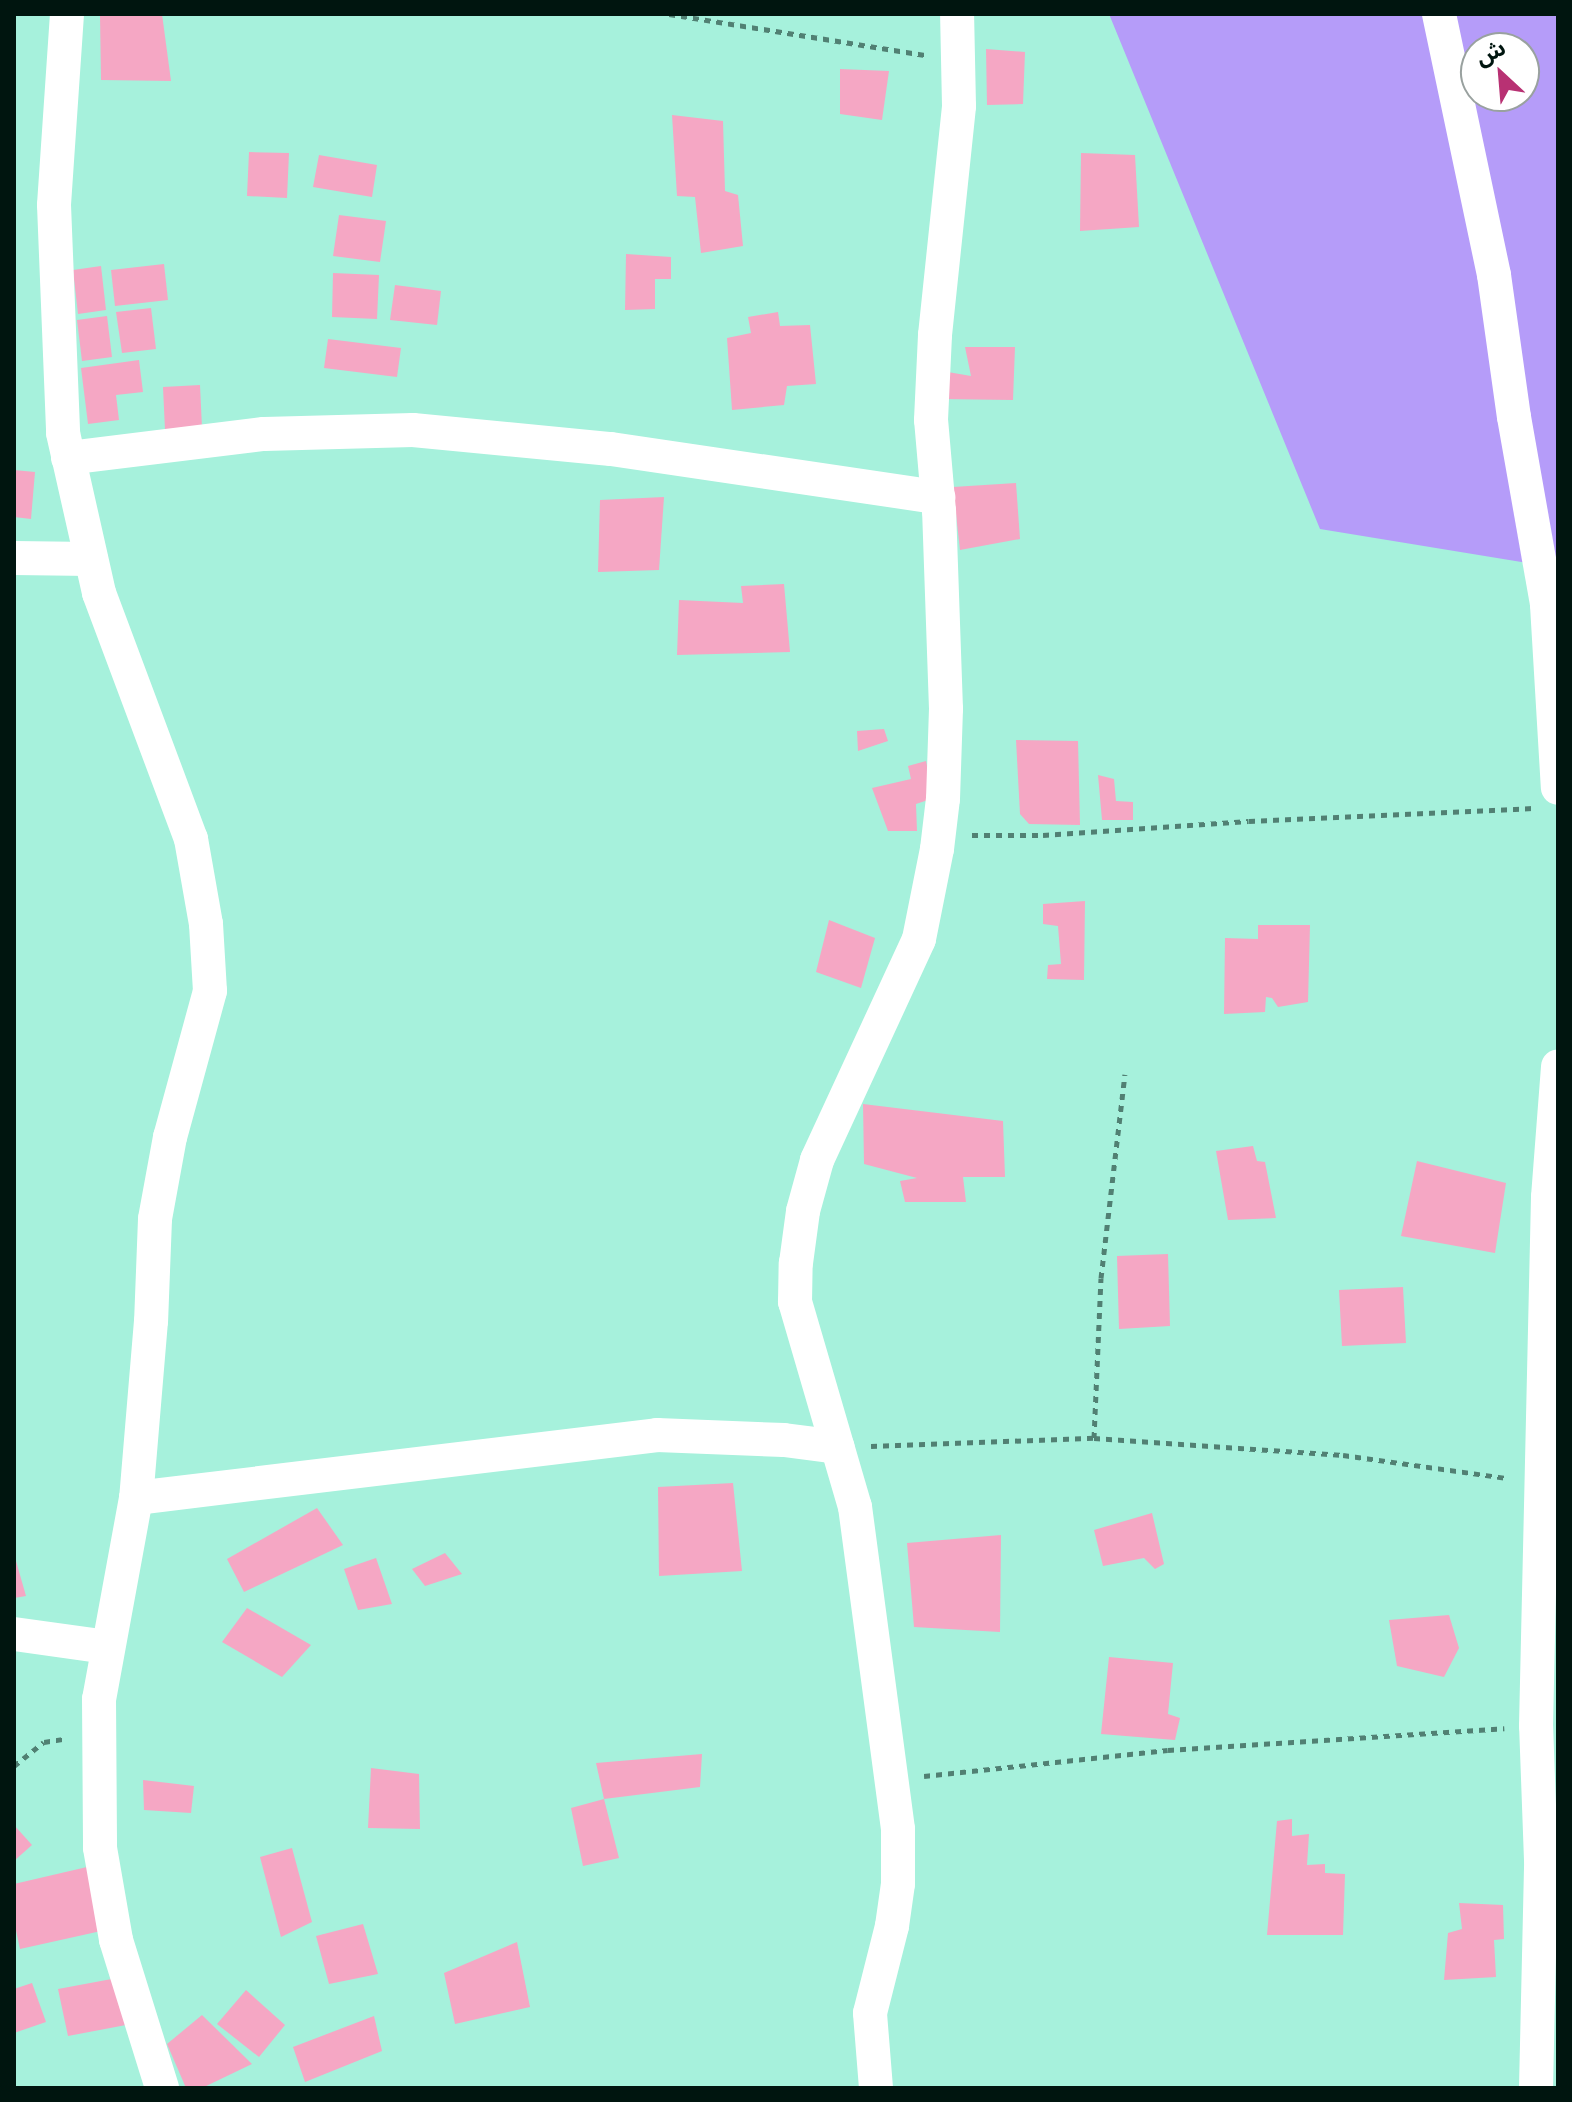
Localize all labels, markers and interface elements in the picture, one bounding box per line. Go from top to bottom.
north arrow [1460,32,1540,112]
text: ش [1470,32,1510,72]

